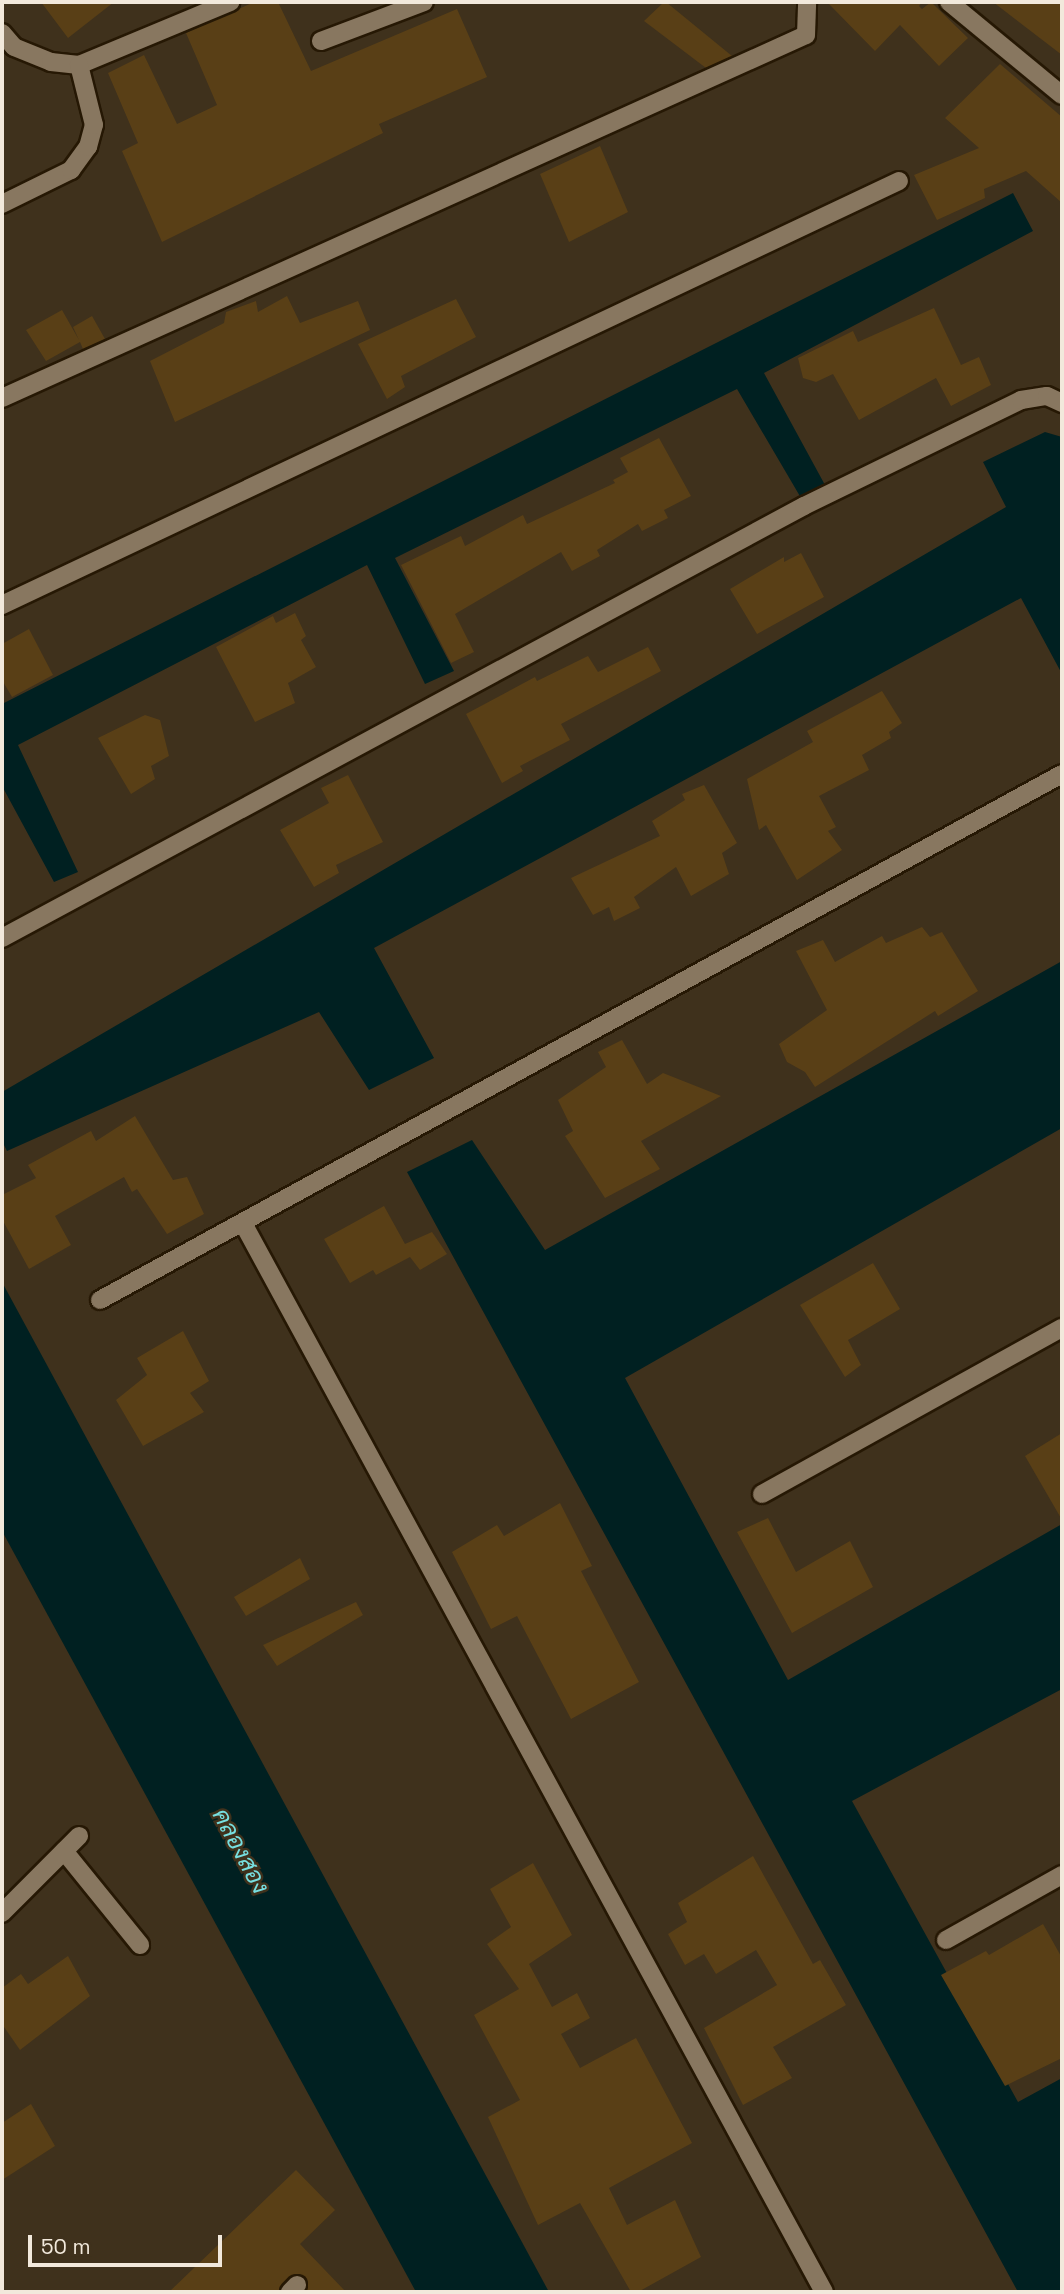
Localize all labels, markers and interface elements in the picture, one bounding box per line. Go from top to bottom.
water label: คลองสอง [207,1804,275,1898]
scale bar [32,2220,226,2264]
text: 50 m [41,2233,91,2260]

